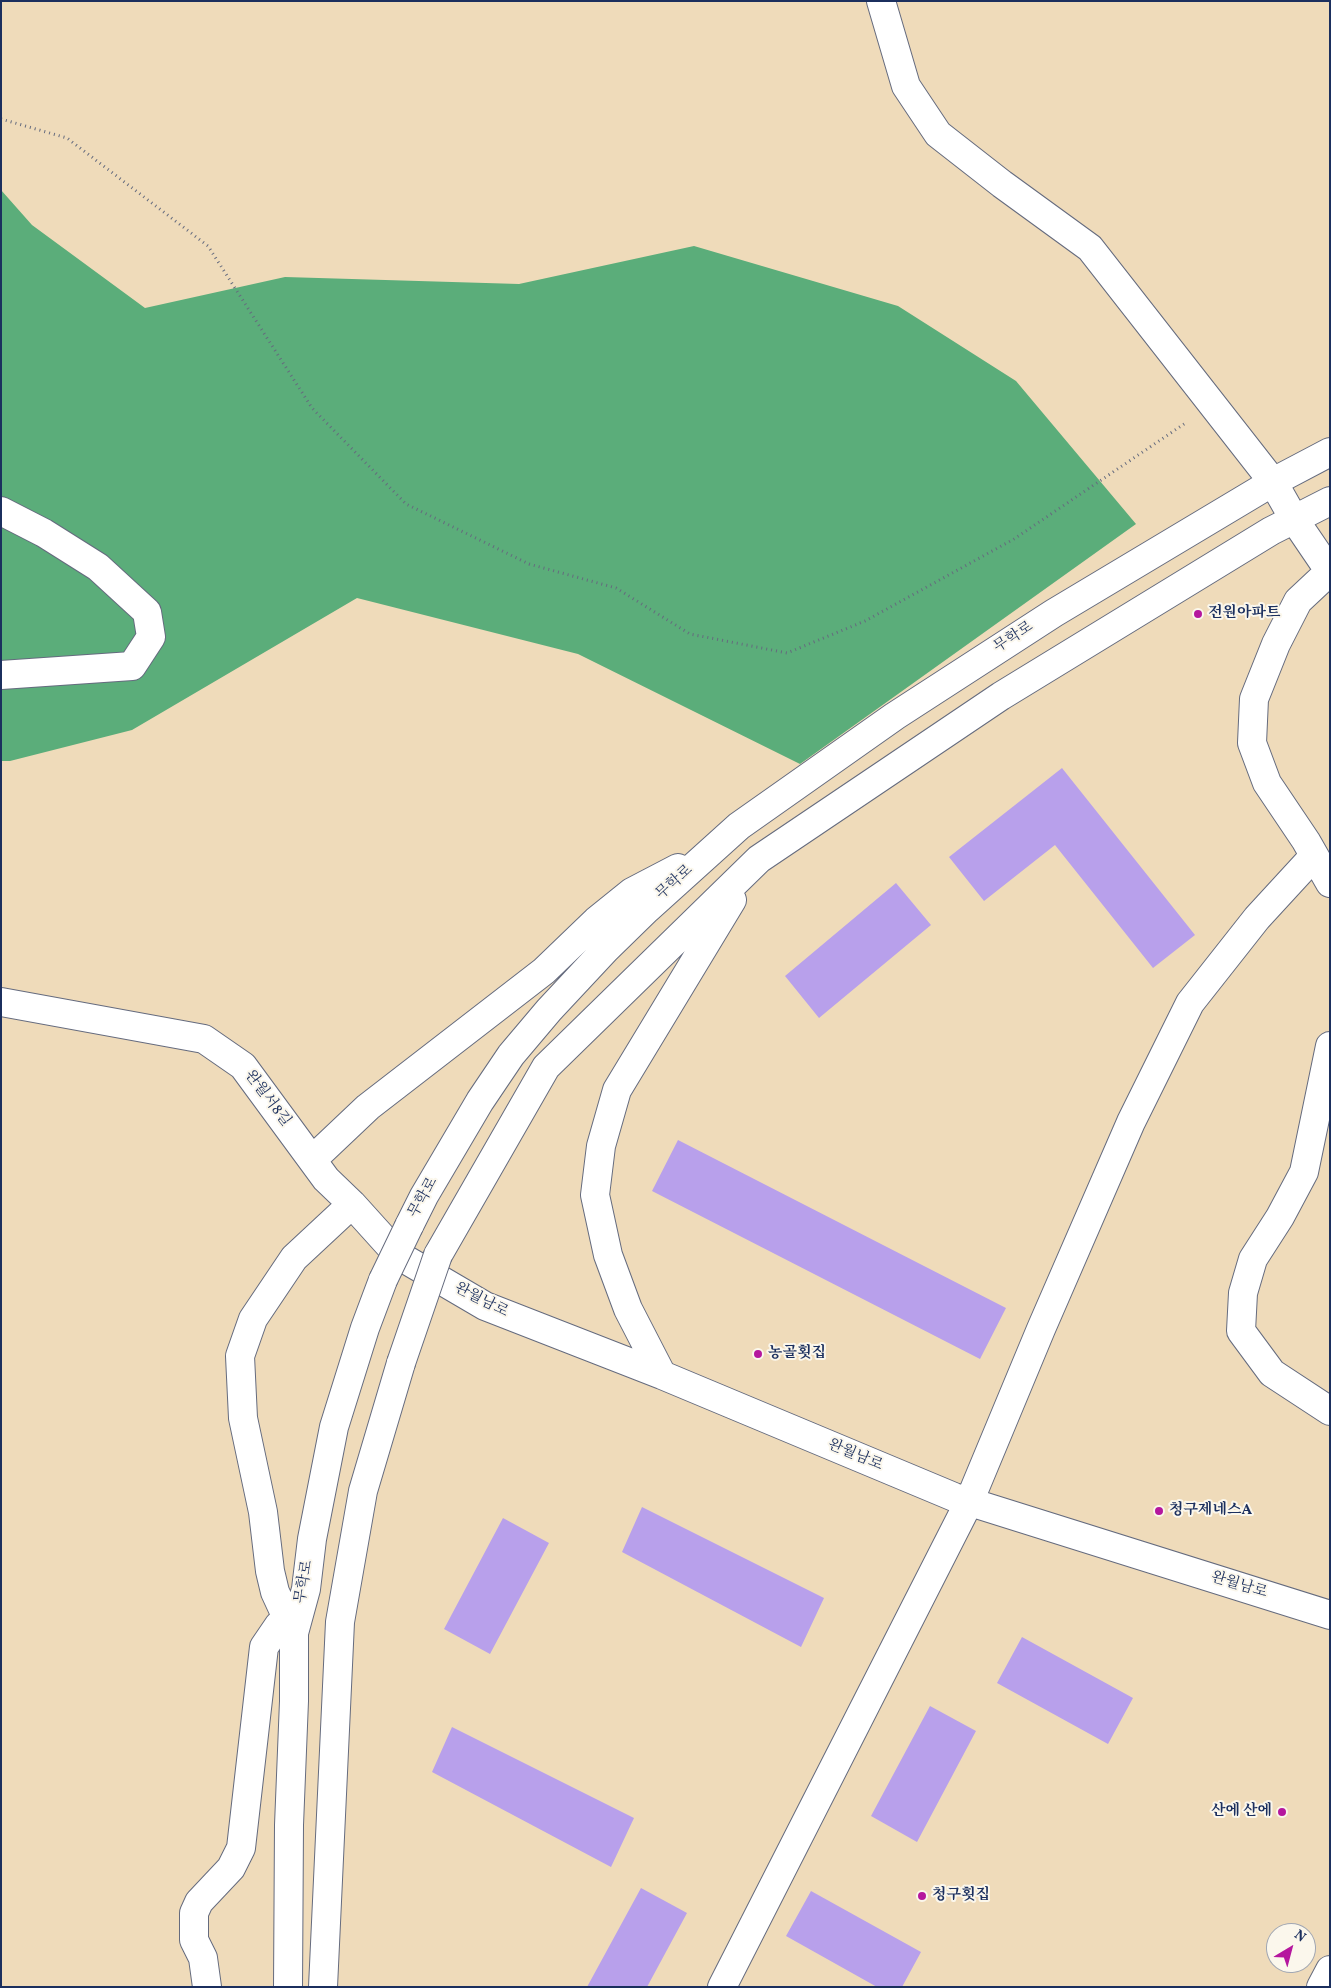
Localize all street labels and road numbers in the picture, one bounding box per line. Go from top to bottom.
street label: 무학로 [991,619,1037,657]
street label: 무학로 [653,862,697,904]
street label: 완월서8길 [240,1067,294,1131]
street label: 무학로 [406,1175,442,1221]
street label: 완월남로 [451,1280,511,1322]
street label: 완월남로 [825,1436,885,1476]
street label: 무학로 [292,1559,318,1605]
street label: 완월남로 [1209,1569,1269,1603]

